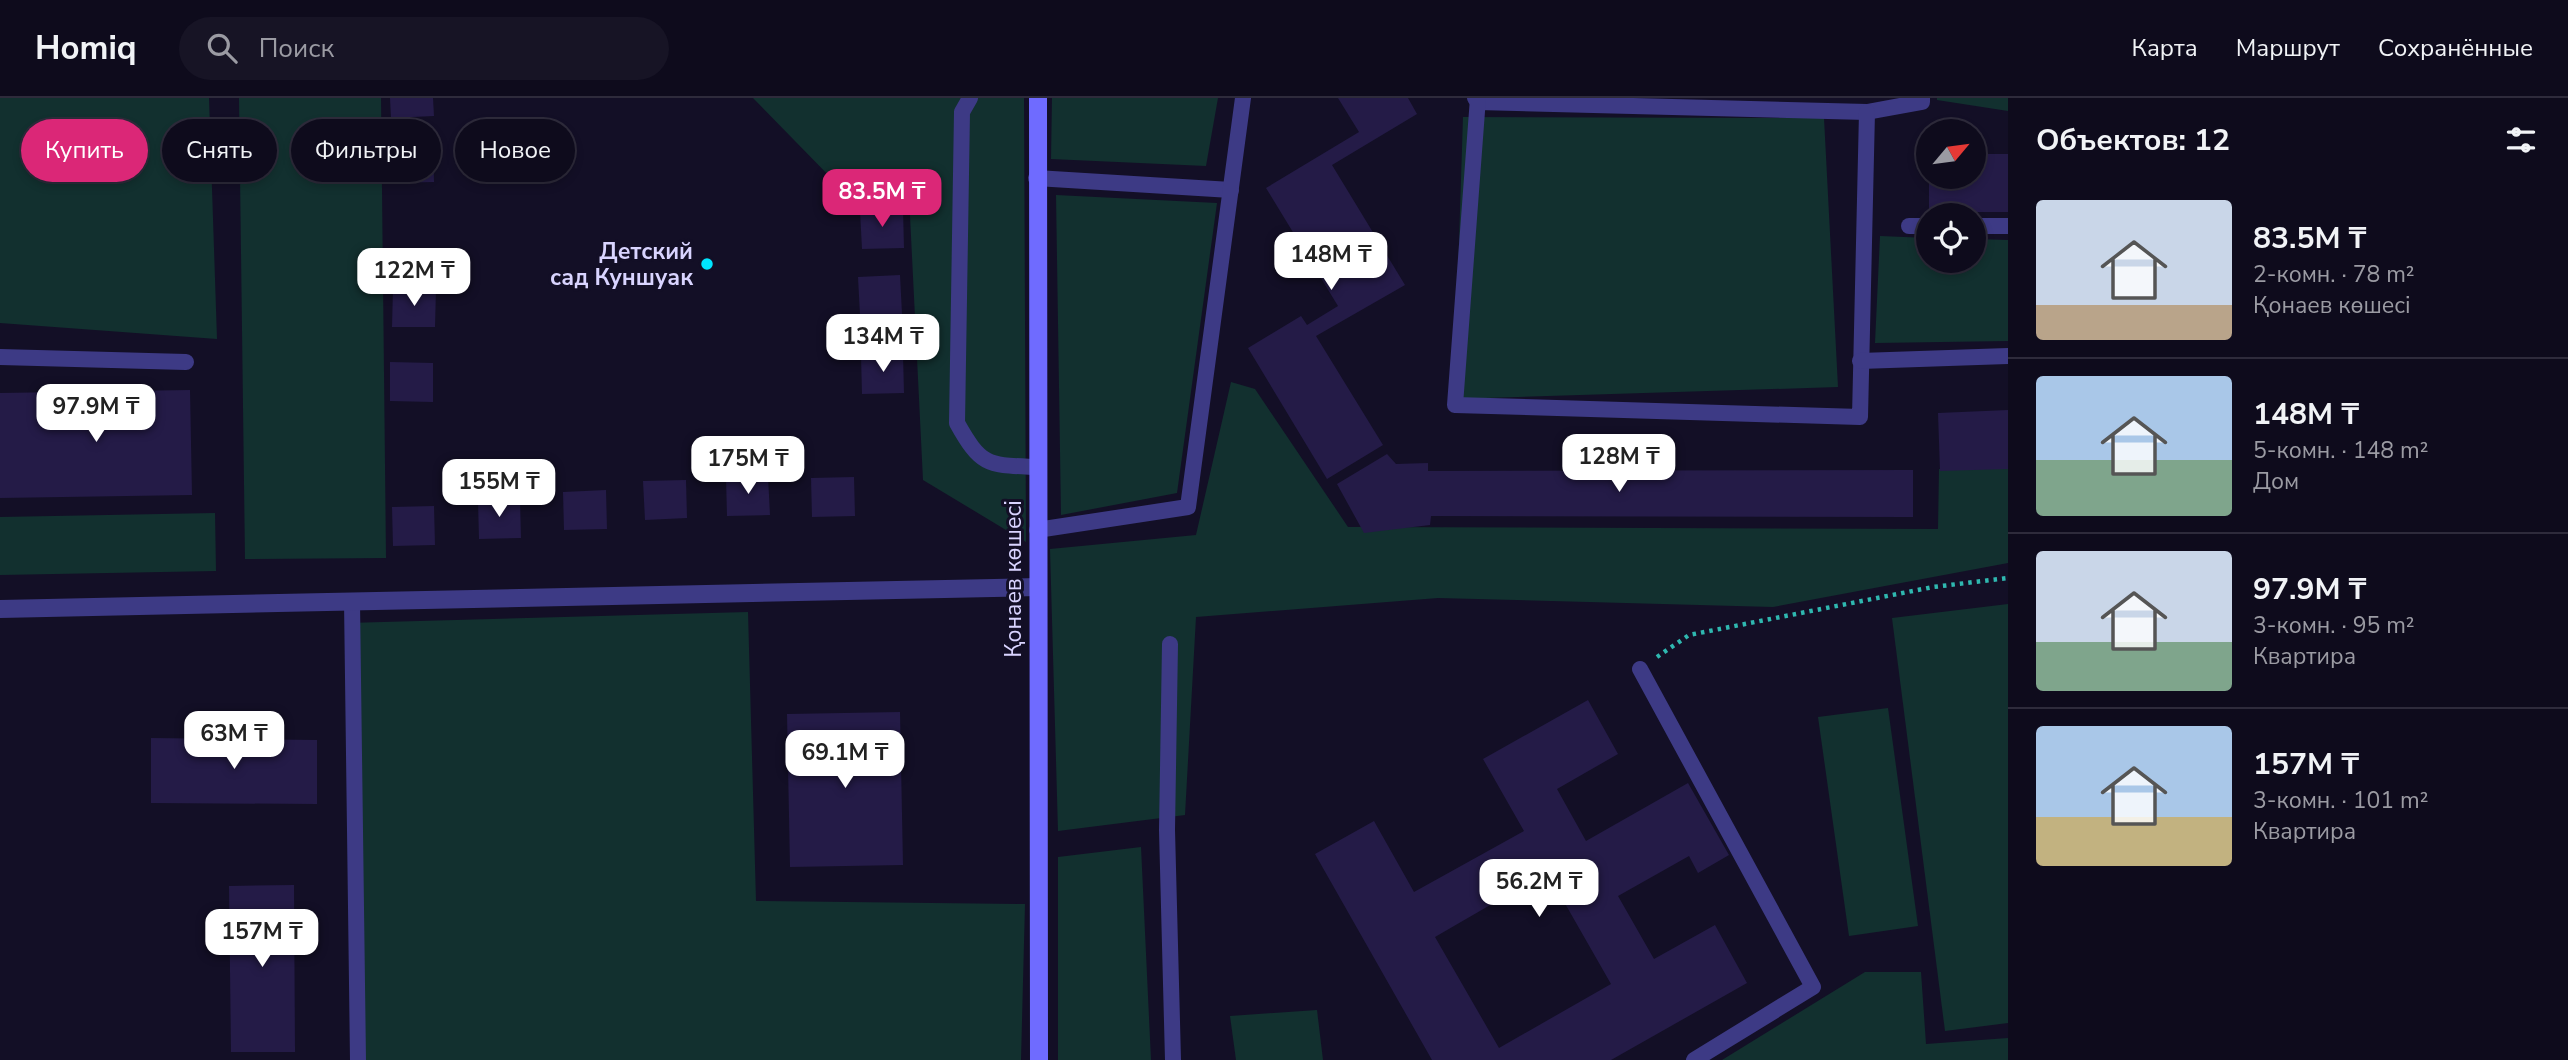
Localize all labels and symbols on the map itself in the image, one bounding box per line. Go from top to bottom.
north arrow [1916,119,1986,189]
pin: 83.5M ₸ [817,170,947,229]
pin: 148M ₸ [1274,232,1388,292]
place label: Детский сад Куншуак [550,236,693,293]
pin: 122M ₸ [357,248,471,308]
marker: Детский сад Куншуак [699,256,715,272]
pin: 134M ₸ [826,314,940,374]
pin: 97.9M ₸ [31,384,161,444]
pin: 128M ₸ [1562,434,1676,494]
pin: 175M ₸ [691,436,805,496]
pin: 155M ₸ [442,460,556,519]
street label: Қонаев көшесі [998,500,1029,658]
pin: 63M ₸ [185,712,283,771]
pin: 69.1M ₸ [780,730,910,790]
pin: 56.2M ₸ [1474,860,1604,919]
pin: 157M ₸ [205,910,319,969]

